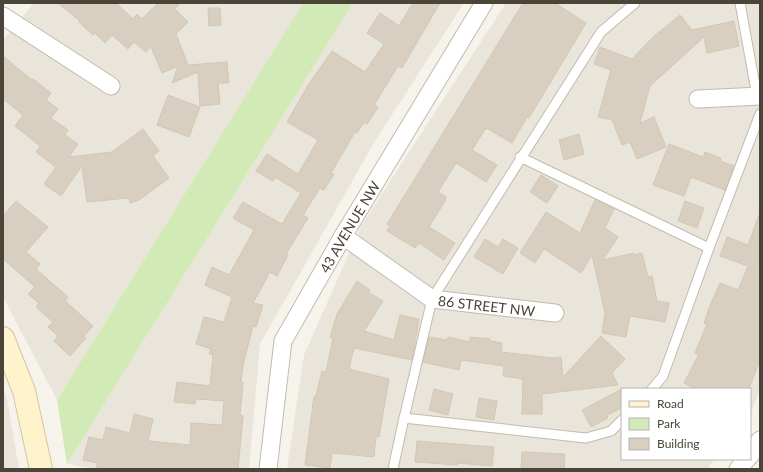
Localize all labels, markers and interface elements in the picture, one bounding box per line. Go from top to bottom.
street label: 43 AVENUE NW [315,177,383,275]
street label: 86 STREET NW [437,291,536,319]
legend [621,388,751,460]
text: Road [657,396,684,411]
text: Park [657,416,681,431]
text: Building [657,436,700,451]

